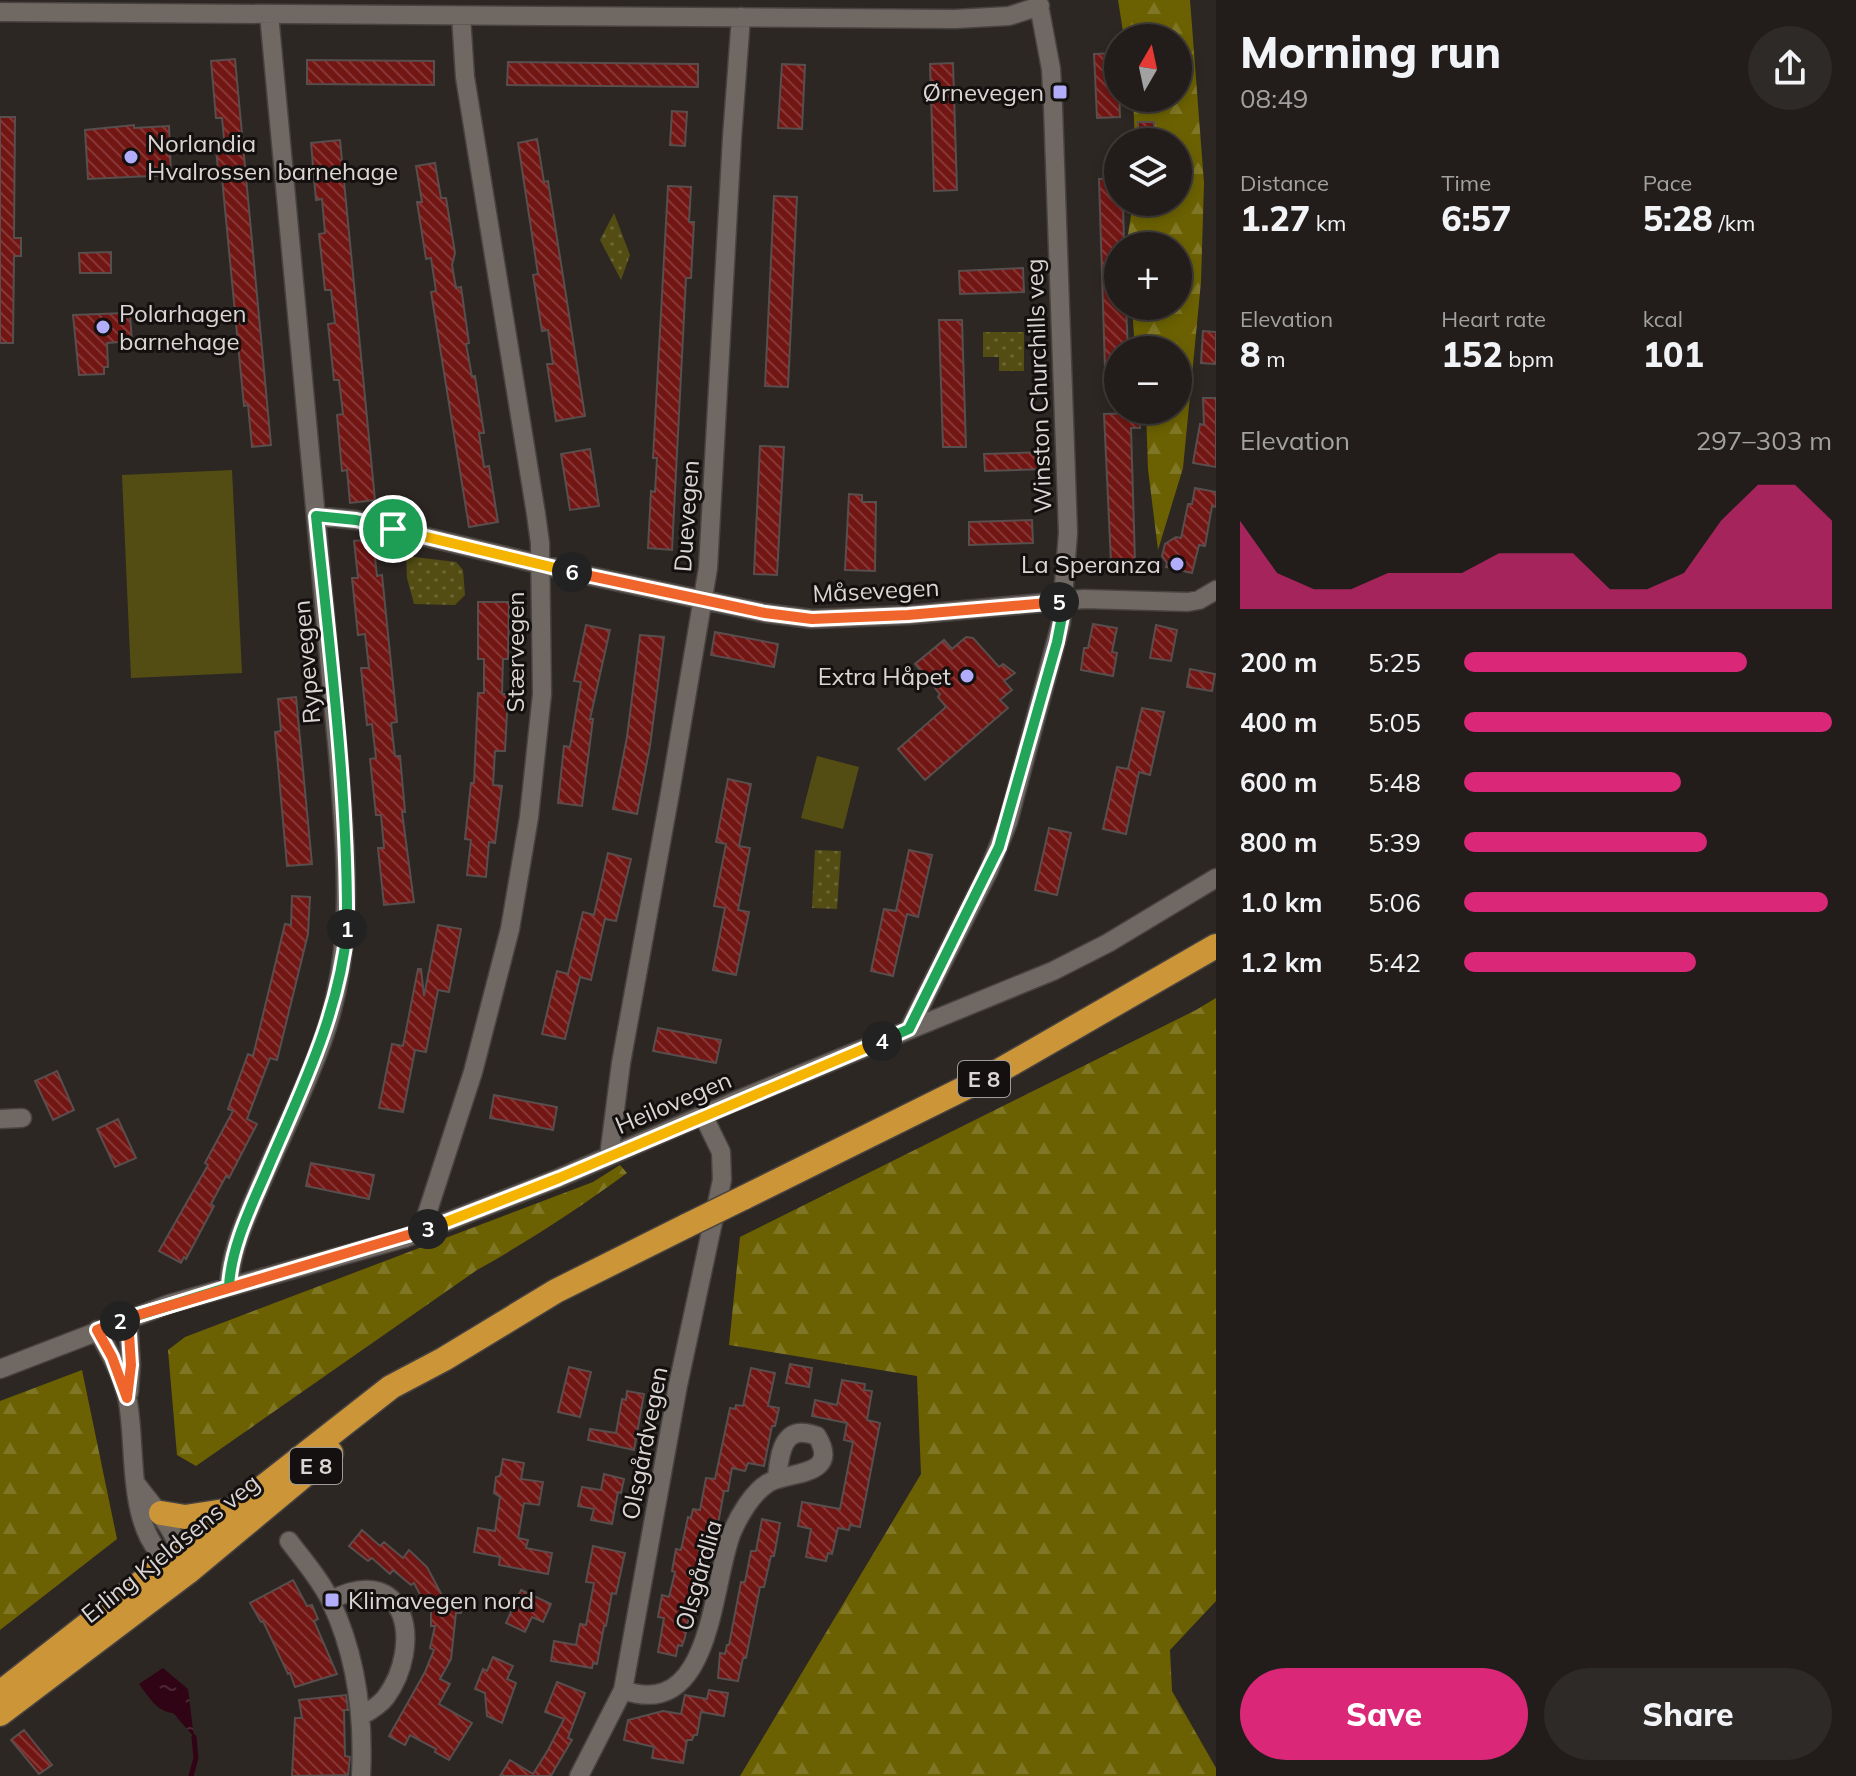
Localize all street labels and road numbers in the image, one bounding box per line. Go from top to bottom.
street label: Winston Churchills veg [1019,258,1057,514]
street label: Duevegen [667,459,705,573]
street label: Måsevegen [812,572,940,608]
street label: Stærvegen [500,591,530,713]
street label: Rypevegen [286,599,326,725]
road number: E 8 [958,1061,1010,1097]
street label: Heilovegen [610,1064,736,1140]
street label: Olsgårdvegen [614,1364,674,1522]
road number: E 8 [290,1448,342,1484]
street label: Erling Kjeldsens veg [75,1467,265,1629]
street label: Olsgårdlia [668,1516,728,1634]

